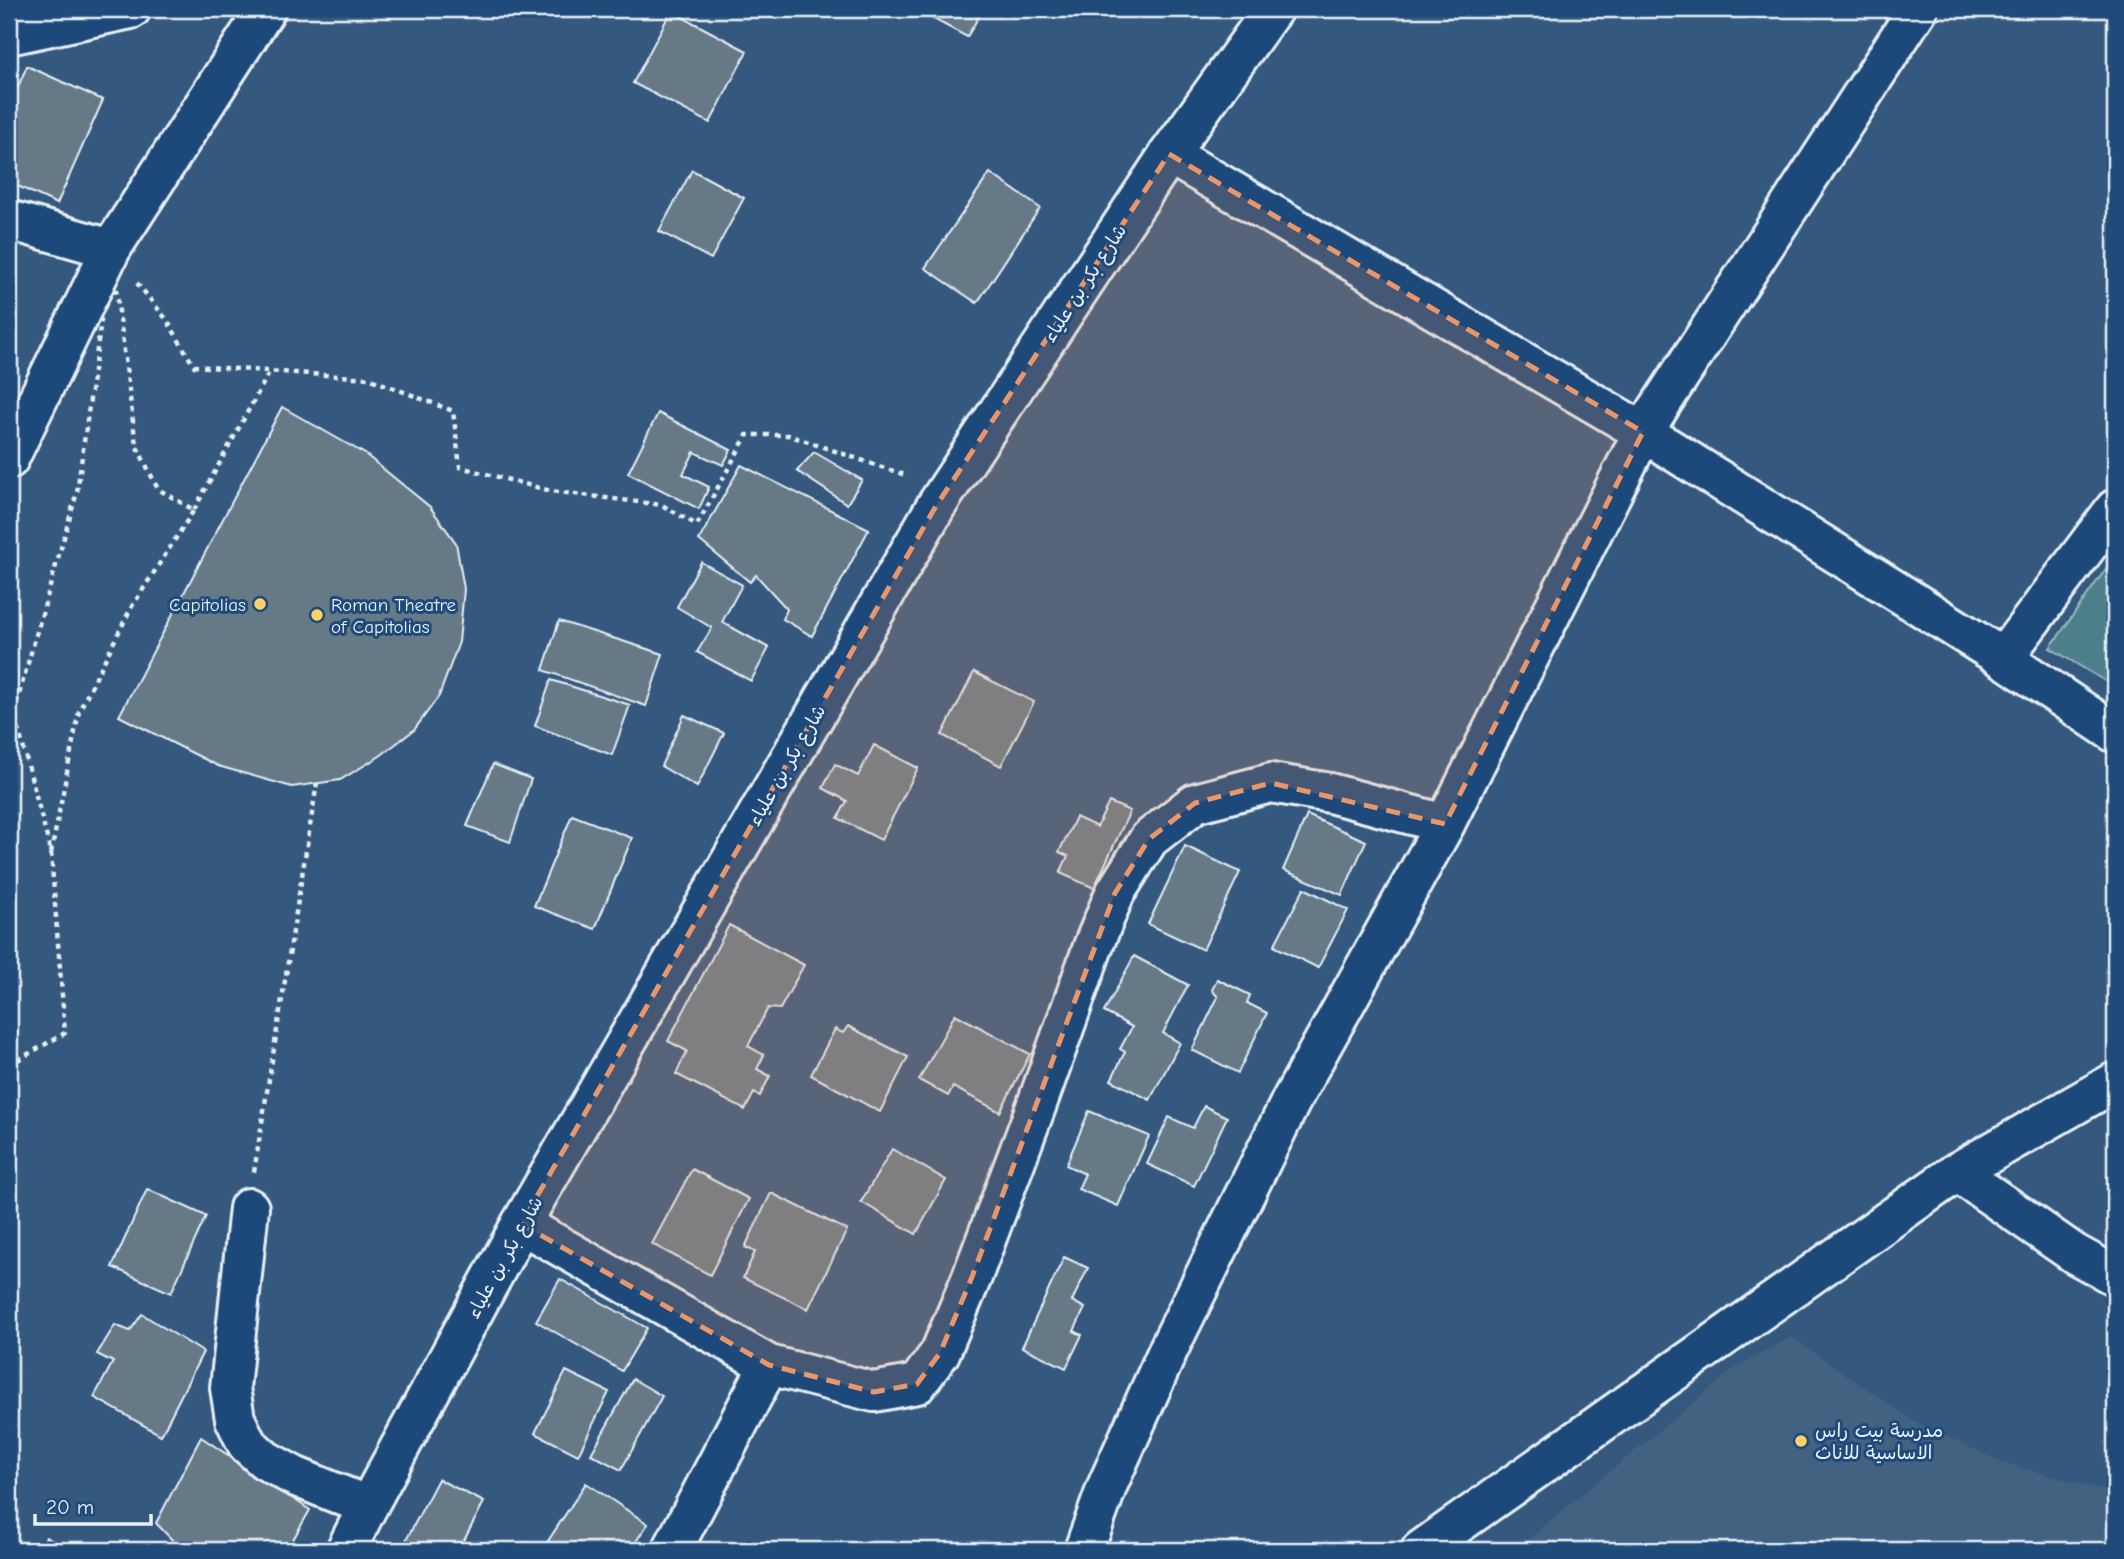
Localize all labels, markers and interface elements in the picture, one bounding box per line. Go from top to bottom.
street label: شارع بكر بن علياء [1039,221,1133,348]
place label: Capitolias [169,594,246,616]
place label: Roman Theatre of Capitolias [331,594,456,638]
marker: Capitolias [252,596,268,612]
marker: Roman Theatre of Capitolias [309,607,325,623]
street label: شارع بكر بن علياء [743,701,832,831]
street label: شارع بكر بن علياء [462,1193,549,1323]
place label: مدرسة بيت راس الاساسية للاناث [1815,1420,1943,1464]
marker: مدرسة بيت راس الاساسية للاناث [1793,1433,1809,1449]
scale bar [35,1482,150,1526]
text: 20 m [46,1495,94,1519]

